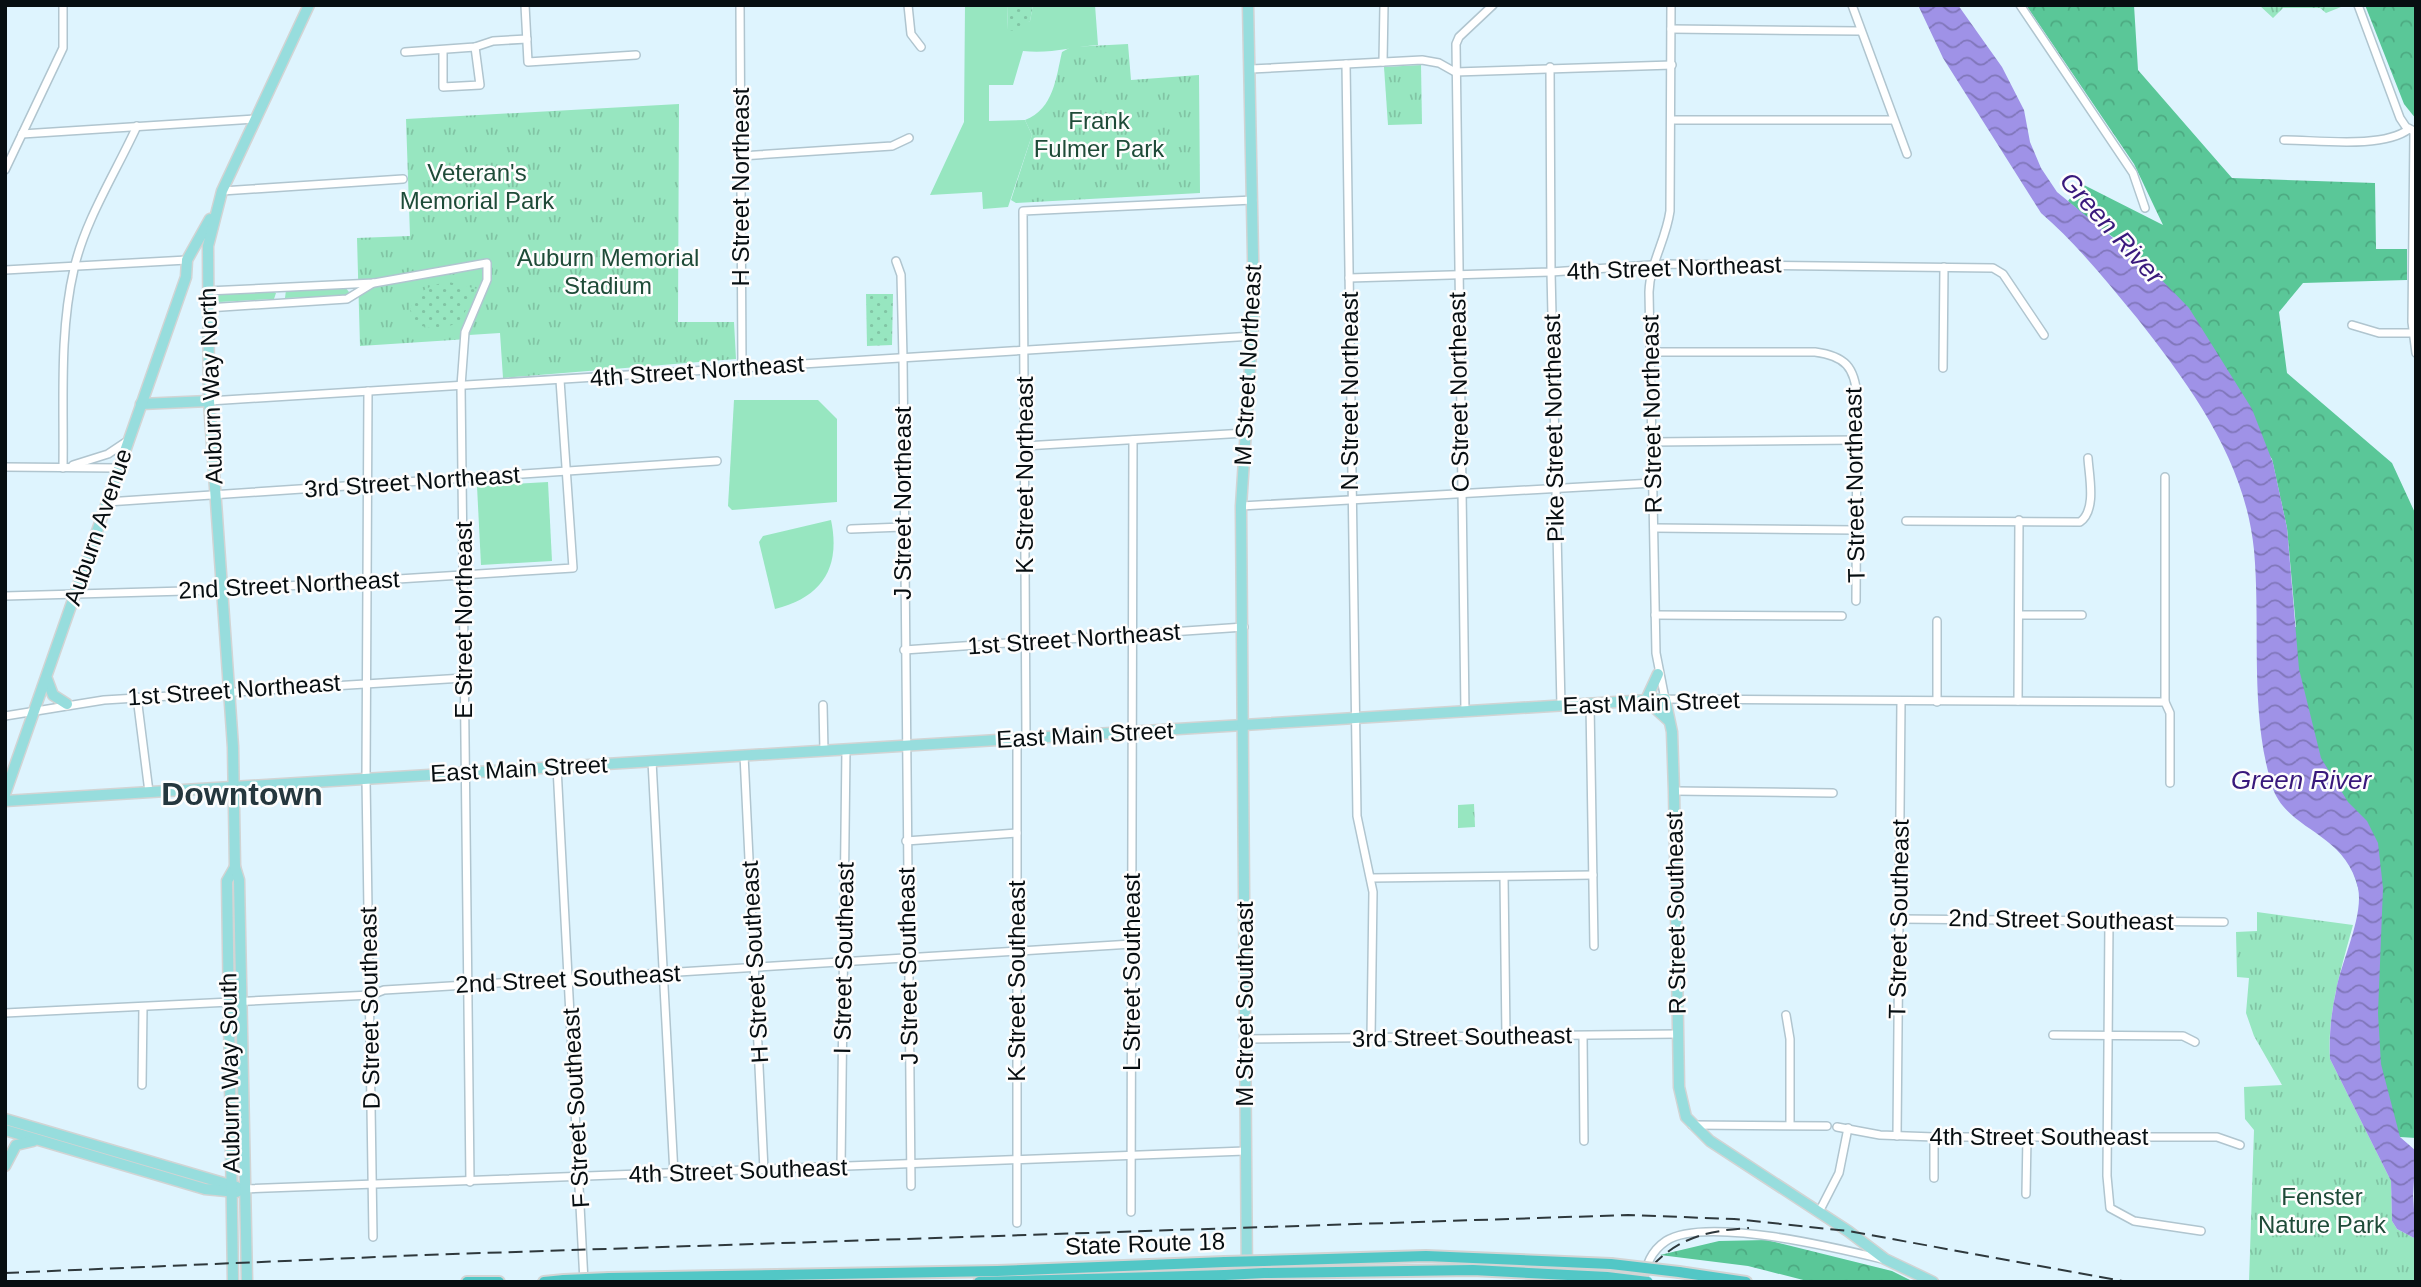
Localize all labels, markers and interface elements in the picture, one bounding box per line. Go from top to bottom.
street label: H Street Northeast [727,87,754,286]
park label: Frank Fulmer Park [1034,107,1165,162]
park label: Veteran's Memorial Park [400,159,555,214]
water label: Green River [2054,166,2171,291]
park label: Auburn Memorial Stadium [517,244,699,299]
street label: 4th Street Northeast [1566,250,1782,285]
street label: M Street Northeast [1229,263,1266,466]
street label: Auburn Way North [194,287,227,485]
street label: N Street Northeast [1336,291,1363,490]
street label: O Street Northeast [1443,291,1474,492]
street label: Pike Street Northeast [1538,313,1569,542]
street label: R Street Northeast [1636,314,1667,514]
street label: 4th Street Northeast [589,350,805,391]
street label: K Street Northeast [1011,376,1038,574]
street label: T Street Northeast [1839,387,1870,583]
street label: J Street Northeast [889,406,916,600]
street label: Auburn Avenue [58,445,137,609]
street label: 3rd Street Northeast [303,460,521,503]
street label: E Street Northeast [450,521,477,719]
street label: 2nd Street Northeast [178,565,401,604]
street label: 1st Street Northeast [967,618,1182,659]
street label: 1st Street Northeast [127,669,342,710]
street label: East Main Street [1562,686,1740,719]
street label: East Main Street [996,716,1175,753]
street label: East Main Street [430,750,609,787]
water label: Green River [2231,765,2372,795]
district label: Downtown [161,776,323,812]
street label: R Street Southeast [1660,811,1691,1015]
street label: T Street Southeast [1883,819,1914,1019]
street label: H Street Southeast [736,860,773,1064]
street label: I Street Southeast [828,861,859,1054]
street label: J Street Southeast [892,867,923,1065]
street label: L Street Southeast [1118,873,1145,1071]
street label: K Street Southeast [1003,880,1030,1082]
street label: M Street Southeast [1231,901,1258,1107]
street label: 2nd Street Southeast [1948,904,2174,935]
street label: D Street Southeast [354,906,385,1110]
street label: 2nd Street Southeast [455,959,682,998]
street label: Auburn Way South [214,973,245,1174]
street label: F Street Southeast [557,1007,594,1209]
street label: 3rd Street Southeast [1352,1021,1573,1052]
street label: 4th Street Southeast [1930,1123,2149,1150]
street label: 4th Street Southeast [628,1153,848,1188]
park label: Fenster Nature Park [2258,1183,2387,1238]
street label: State Route 18 [1064,1227,1225,1260]

